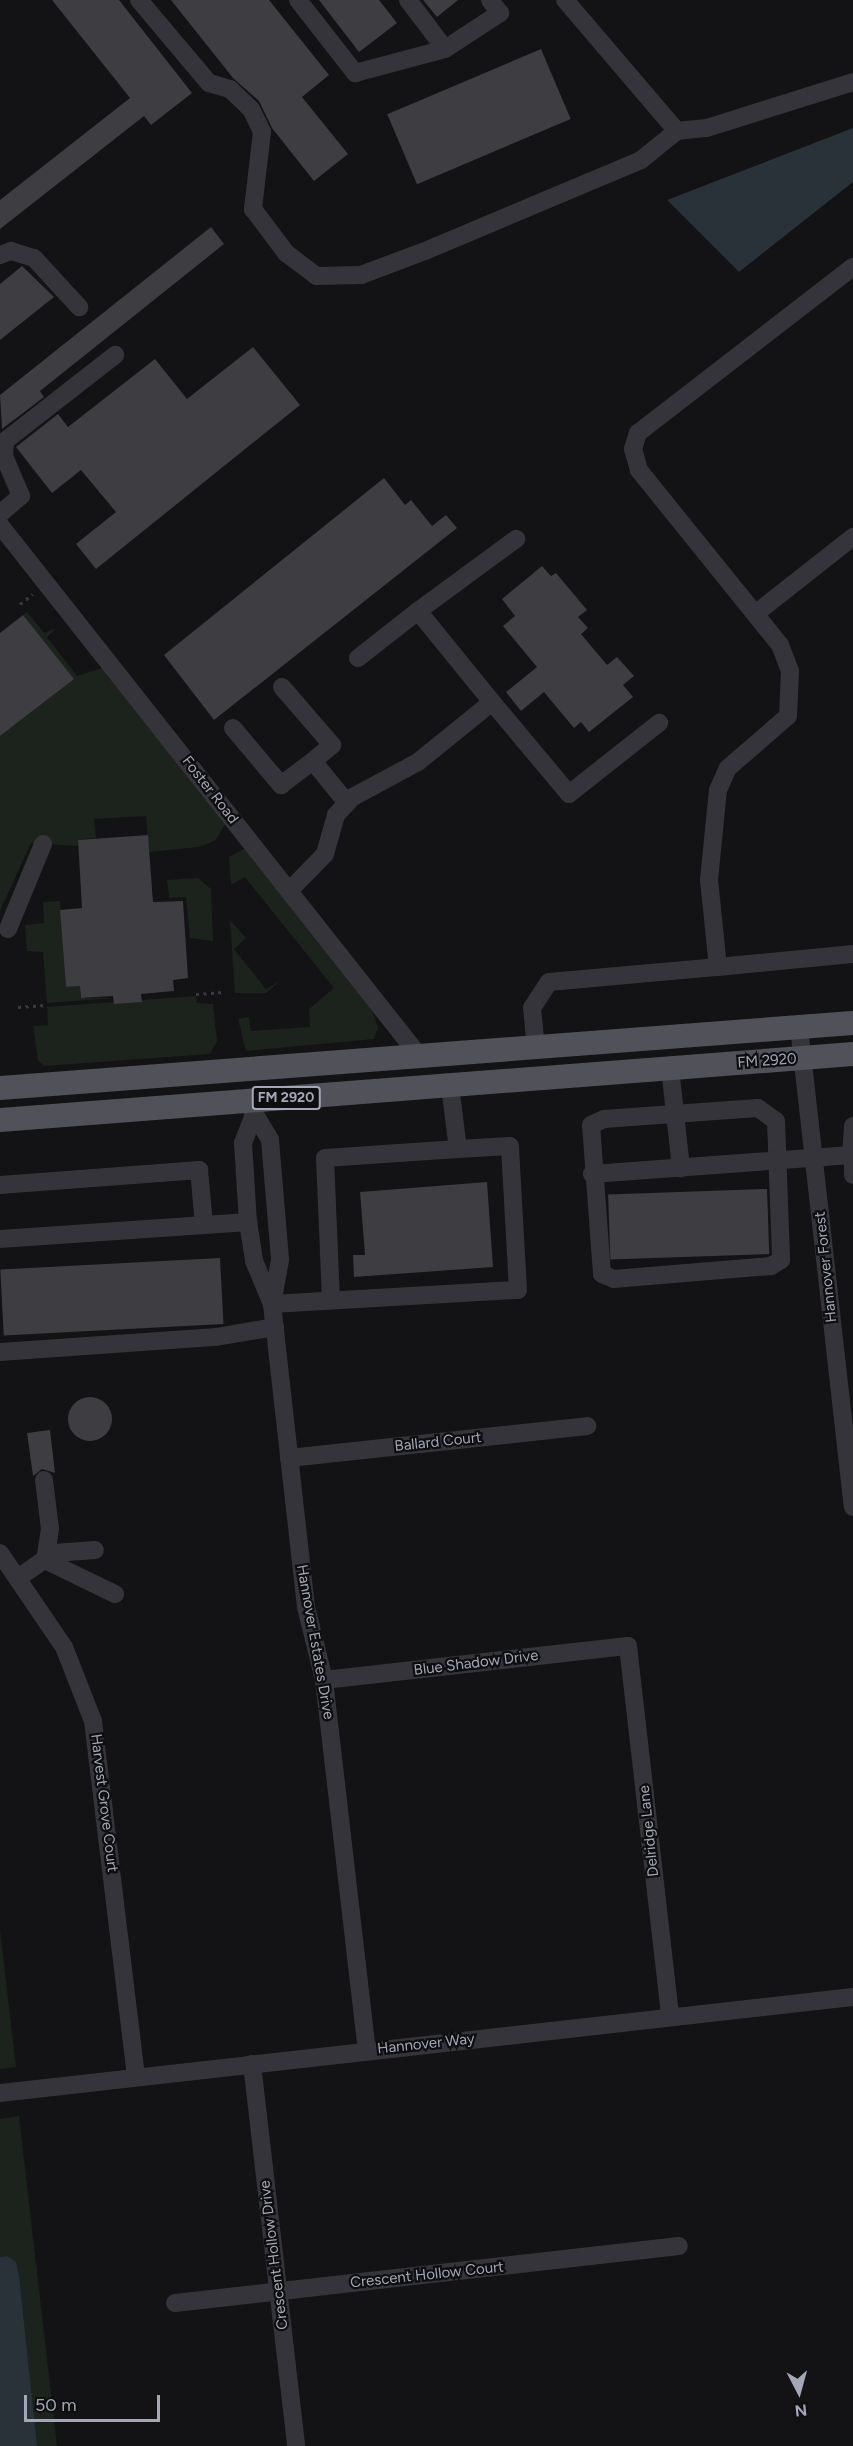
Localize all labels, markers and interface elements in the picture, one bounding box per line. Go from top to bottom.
street label: Foster Road [178,753,242,827]
street label: FM 2920 [737,1050,797,1072]
road number: FM 2920 [252,1087,320,1109]
street label: Hannover Forest [811,1211,841,1323]
street label: Ballard Court [394,1428,482,1456]
street label: Hannover Estates Drive [292,1563,338,1721]
street label: Blue Shadow Drive [413,1646,539,1680]
street label: Harvest Grove Court [87,1733,121,1873]
street label: Delridge Lane [635,1784,663,1878]
street label: Hannover Way [376,2030,476,2058]
street label: Crescent Hollow Drive [256,2179,292,2331]
street label: Crescent Hollow Court [349,2258,505,2292]
north arrow [769,2362,829,2422]
scale bar [27,2383,164,2421]
text: 50 m [35,2394,77,2416]
text: N [794,2400,808,2420]

